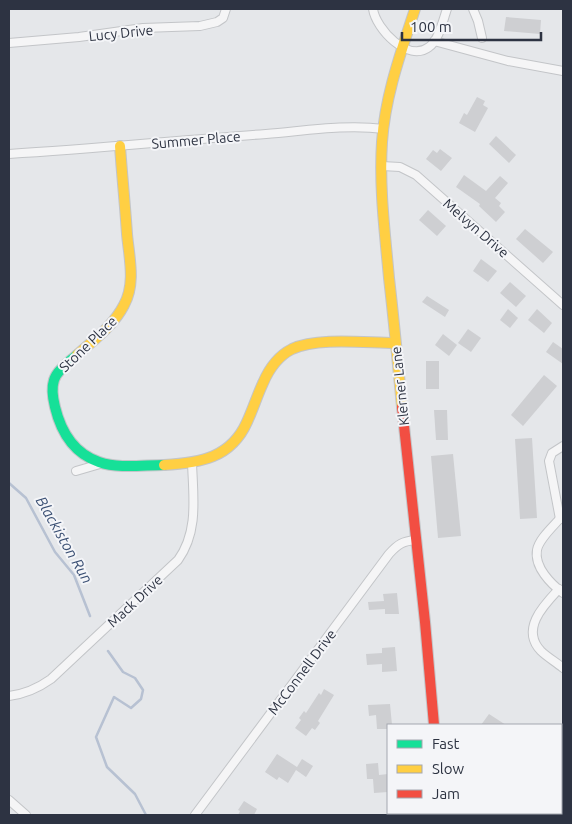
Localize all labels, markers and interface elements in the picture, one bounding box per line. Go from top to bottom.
scale bar [402,10,541,42]
text: 100 m [410,18,452,35]
street label: Lucy Drive [88,22,154,44]
street label: Summer Place [151,128,241,152]
street label: Melvyn Drive [440,195,512,261]
street label: Stone Place [56,313,120,375]
street label: Klerner Lane [388,346,412,426]
water label: Blackiston Run [33,493,96,586]
street label: Mack Drive [104,572,166,630]
street label: McConnell Drive [265,626,339,718]
legend [387,724,562,814]
text: Fast [432,735,460,752]
text: Slow [432,760,465,777]
text: Jam [432,785,460,802]

